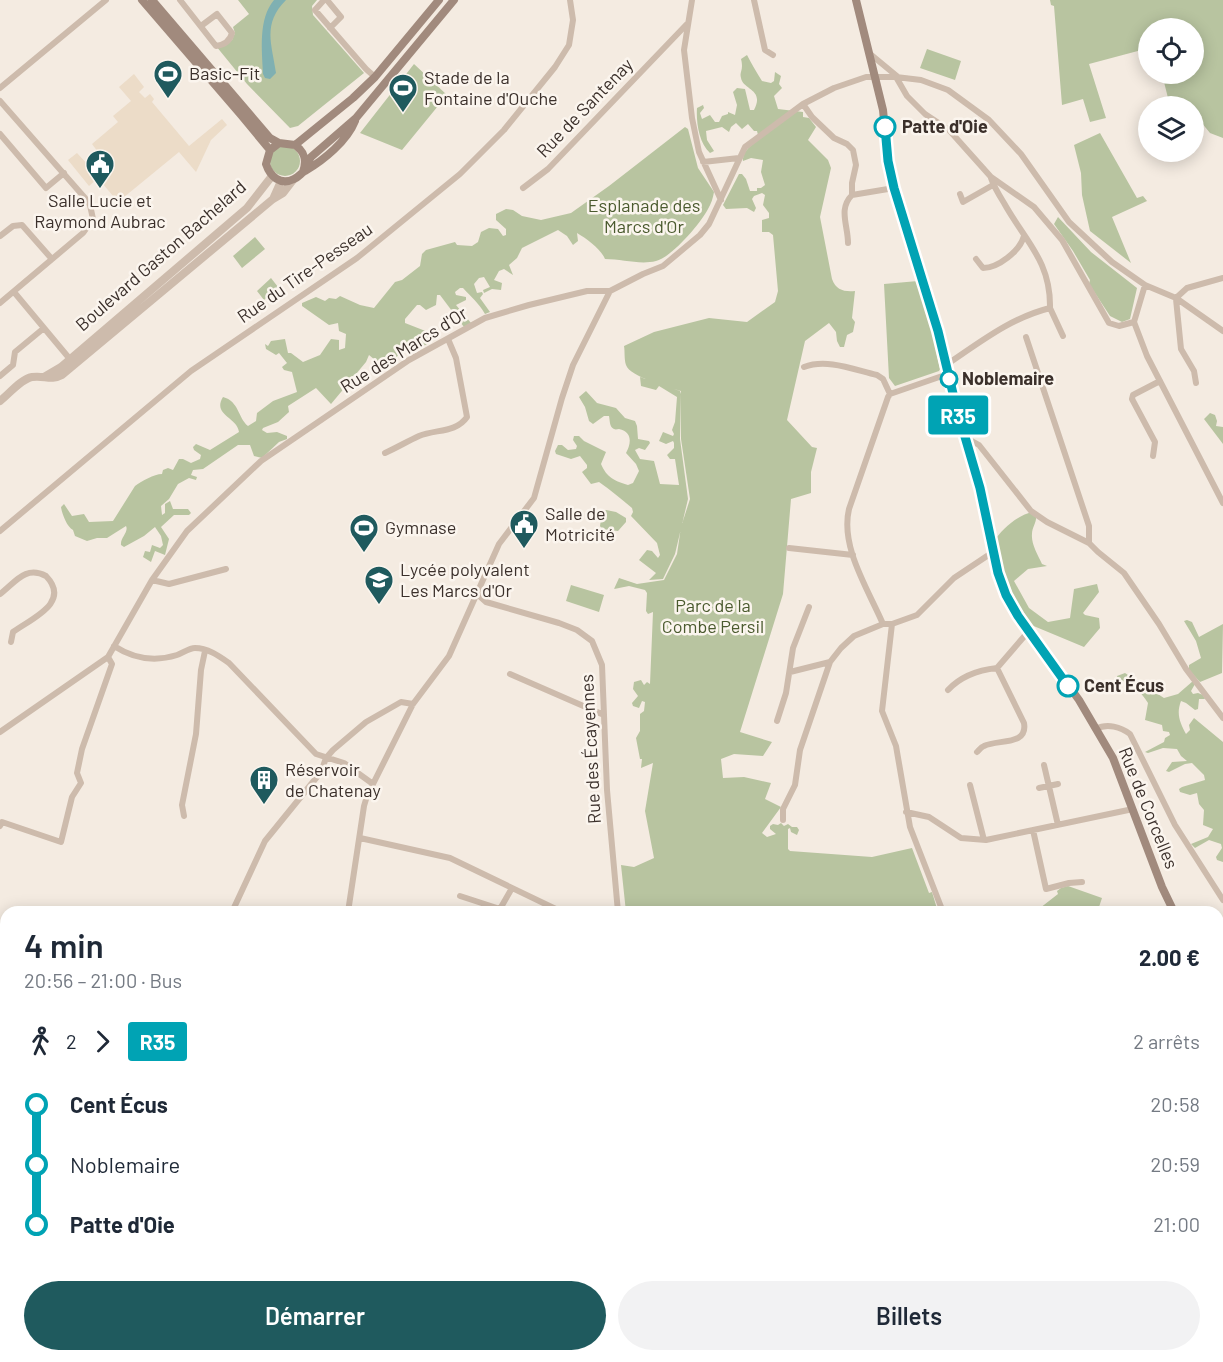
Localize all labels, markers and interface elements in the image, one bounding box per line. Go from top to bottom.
map controls [1138,18,1204,162]
button: locate [1138,18,1204,84]
street label: Rue de Santenay [531,53,637,161]
sports icon: Basic-Fit [152,58,184,100]
place label: Basic-Fit [189,62,260,84]
place label: Stade de la Fontaine d'Ouche [424,66,558,109]
sports icon: Stade de la Fontaine d'Ouche [387,72,419,114]
button: layers [1138,96,1204,162]
place label: Patte d'Oie [902,115,988,137]
marker: Patte d'Oie [874,116,896,138]
public building icon: Salle Lucie et Raymond Aubrac [84,148,116,190]
street label: Boulevard Gaston Bachelard [71,175,250,335]
place label: Salle Lucie et Raymond Aubrac [34,189,166,232]
park label: Esplanade des Marcs d'Or [588,194,700,237]
street label: Rue du Tire-Pesseau [233,217,376,327]
street label: Rue des Marcs d'Or [336,301,471,397]
place label: Noblemaire [962,367,1054,389]
marker: Noblemaire [940,370,958,388]
line badge: R35 [924,396,992,434]
text: R35 [940,403,976,428]
place label: Salle de Motricité [545,502,615,545]
public building icon: Salle de Motricité [508,508,540,550]
sports icon: Gymnase [348,512,380,554]
place label: Gymnase [385,516,456,538]
place label: Lycée polyvalent Les Marcs d'Or [400,558,530,601]
school or university icon: Lycée polyvalent Les Marcs d'Or [363,564,395,606]
park label: Parc de la Combe Persil [662,594,764,637]
street label: Rue des Écayennes [575,674,605,824]
place label: Cent Écus [1084,674,1164,696]
marker: Cent Écus [1057,675,1079,697]
street label: Rue de Corcelles [1115,744,1183,872]
place label: Réservoir de Chatenay [285,758,381,801]
building icon: Réservoir de Chatenay [248,764,280,806]
text: 4 min [24,925,104,965]
text: 2.00 € [1139,944,1200,970]
text: 20:56 – 21:00 · Bus [24,968,182,992]
icon: walk [24,1025,57,1058]
icon: forward [86,1025,119,1058]
text: 2 [66,1029,77,1053]
text: R35 [140,1029,175,1054]
text: 2 arrêts [1133,1029,1200,1053]
text: Cent Écus [70,1091,168,1117]
text: 20:58 [1151,1092,1200,1116]
text: Noblemaire [70,1151,180,1177]
text: 20:59 [1151,1152,1200,1176]
text: Patte d'Oie [70,1211,175,1237]
text: 21:00 [1153,1212,1200,1236]
button: Démarrer [24,1281,606,1350]
button: Billets [618,1281,1200,1350]

